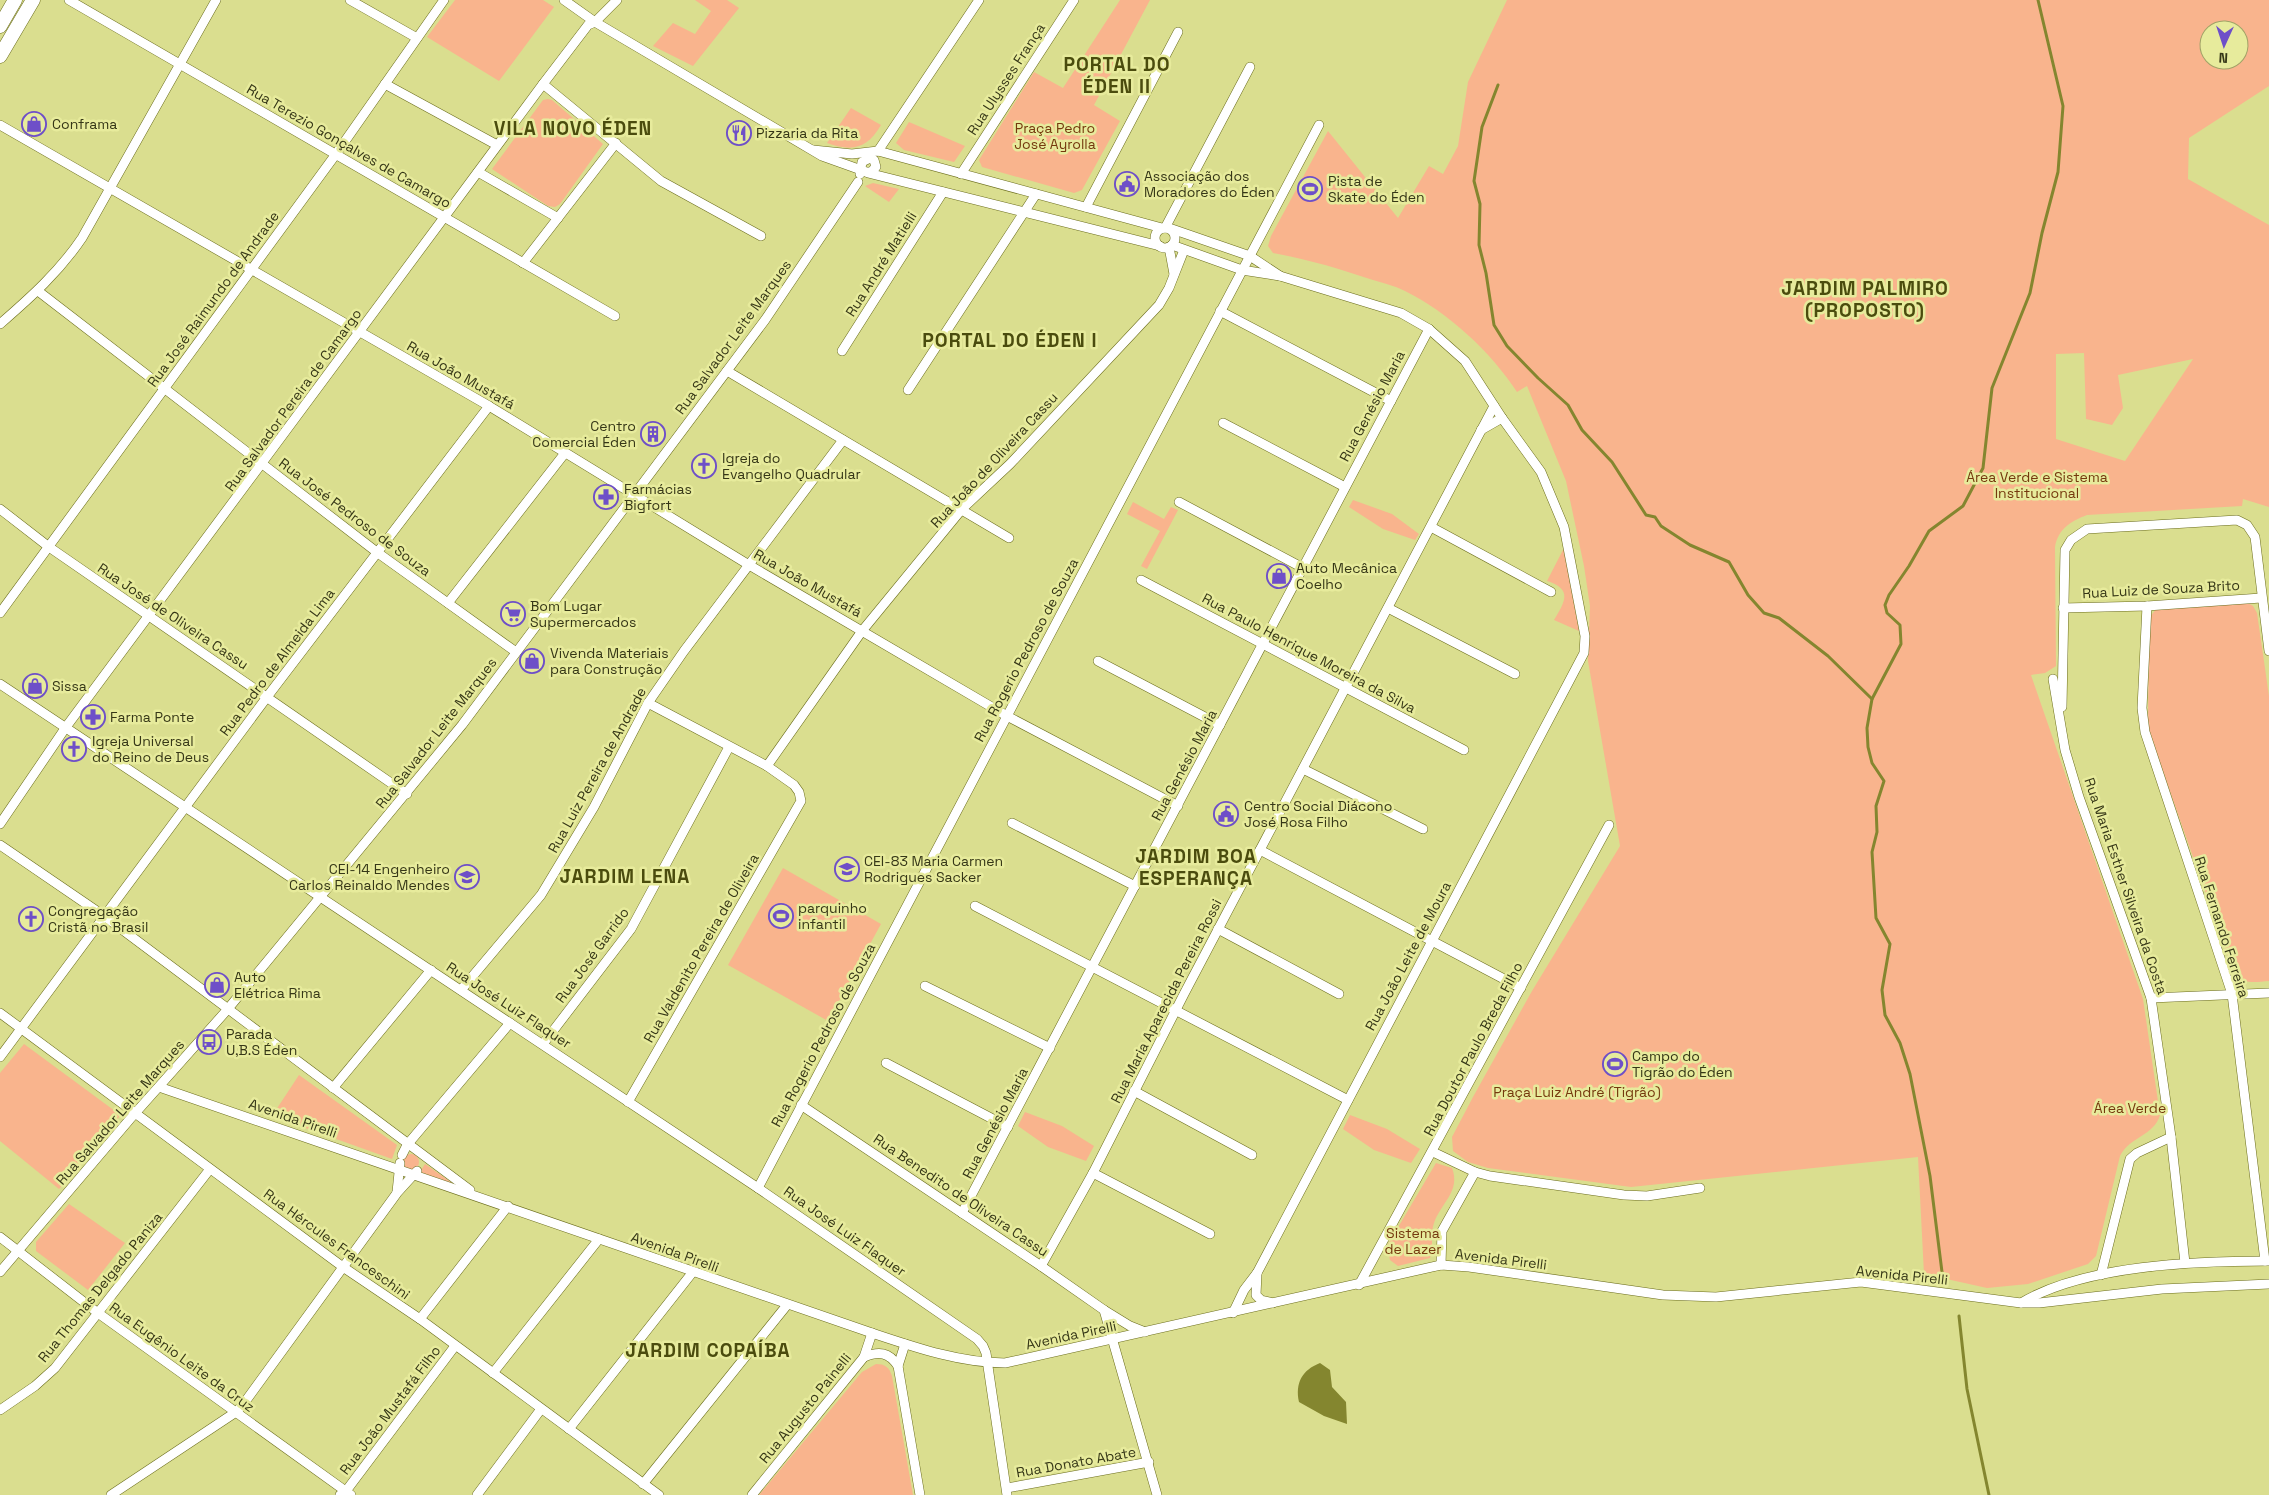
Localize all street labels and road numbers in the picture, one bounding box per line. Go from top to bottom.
street label: Rua Ulysses França [963,20,1049,138]
street label: Rua Terezio Gonçalves de Camargo [243,80,455,212]
street label: Rua José Raimundo de Andrade [143,208,283,390]
street label: Rua André Matielli [841,208,921,320]
street label: Rua Salvador Leite Marques [671,256,795,418]
street label: Rua Salvador Pereira de Camargo [221,305,365,495]
street label: Rua João Mustafá [404,337,518,413]
street label: Rua Genésio Maria [1335,347,1409,465]
street label: Rua João de Oliveira Cassu [926,388,1062,532]
street label: Rua José Pedroso de Souza [275,454,435,580]
street label: Rua João Mustafá [751,545,865,621]
street label: Rua Rogerio Pedroso de Souza [970,555,1082,745]
street label: Rua José de Oliveira Cassu [94,559,252,673]
street label: Rua Luiz de Souza Brito [2082,576,2240,602]
street label: Rua Pedro de Almeida Lima [216,585,338,739]
street label: Rua Paulo Henrique Moreira da Silva [1199,589,1419,717]
street label: Rua Salvador Leite Marques [371,654,501,812]
street label: Rua Luiz Pereira de Andrade [544,684,650,856]
street label: Rua Genésio Maria [1147,706,1221,824]
street label: Rua Maria Esther Silveira da Costa [2080,775,2172,997]
street label: Rua Valdenito Pereira de Oliveira [639,850,763,1046]
street label: Rua Fernando Ferreira [2191,854,2253,1000]
street label: Rua João Leite de Moura [1361,878,1455,1034]
street label: Rua Maria Aparecida Pereira Rossi [1107,896,1225,1106]
street label: Rua José Garrido [551,904,633,1006]
street label: Rua Rogerio Pedroso de Souza [767,940,879,1130]
street label: Rua José Luiz Flaquer [443,958,575,1052]
street label: Rua Doutor Paulo Breda Filho [1419,959,1527,1139]
street label: Rua Salvador Leite Marques [52,1036,188,1188]
street label: Rua Genésio Maria [958,1064,1032,1182]
street label: Avenida Pirelli [246,1094,340,1142]
street label: Rua Benedito de Oliveira Cassu [870,1130,1052,1260]
street label: Rua José Luiz Flaquer [780,1182,910,1280]
street label: Rua Hércules Franceschini [260,1185,414,1303]
street label: Rua Thomas Delgado Paniza [34,1208,166,1366]
street label: Avenida Pirelli [629,1228,721,1276]
street label: Avenida Pirelli [1454,1244,1548,1274]
street label: Avenida Pirelli [1855,1261,1949,1289]
street label: Rua Eugênio Leite da Cruz [106,1298,258,1416]
street label: Avenida Pirelli [1024,1317,1118,1353]
street label: Rua João Mustafá Filho [336,1342,444,1478]
street label: Rua Augusto Painelli [755,1349,855,1467]
street label: Rua Donato Abate [1015,1443,1137,1481]

